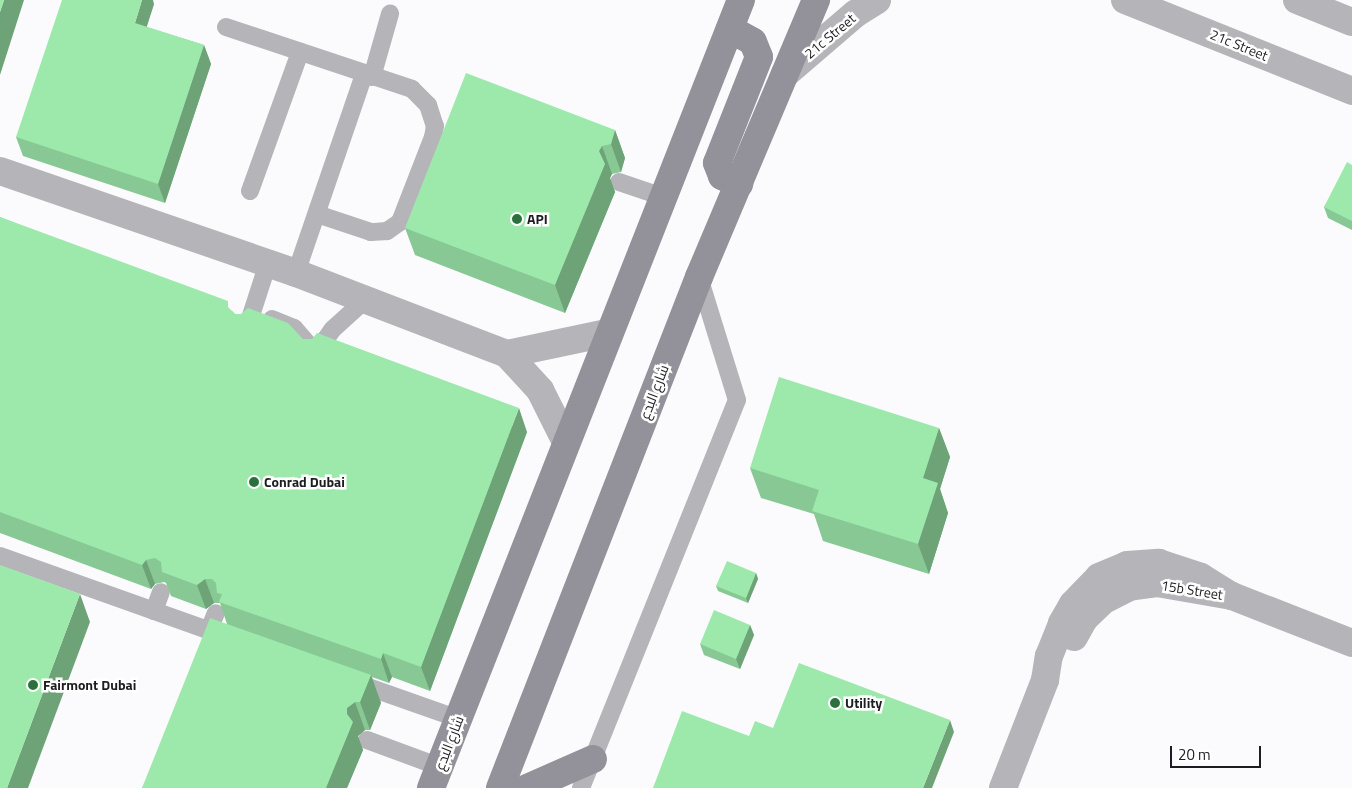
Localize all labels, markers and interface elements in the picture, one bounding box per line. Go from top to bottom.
street label: 21c Street [801,10,859,62]
street label: 21c Street [1208,26,1270,64]
place label: API [527,211,548,227]
marker: API [511,213,523,225]
street label: شارع البدع [636,362,672,422]
place label: Conrad Dubai [264,474,345,490]
marker: Conrad Dubai [248,476,260,488]
street label: 15b Street [1160,577,1224,603]
place label: Fairmont Dubai [43,677,136,693]
marker: Fairmont Dubai [27,679,39,691]
place label: Utility [845,695,882,711]
marker: Utility [829,697,841,709]
street label: شارع البدع [431,713,467,773]
scale bar [1172,736,1263,768]
text: 20 m [1178,743,1211,766]

